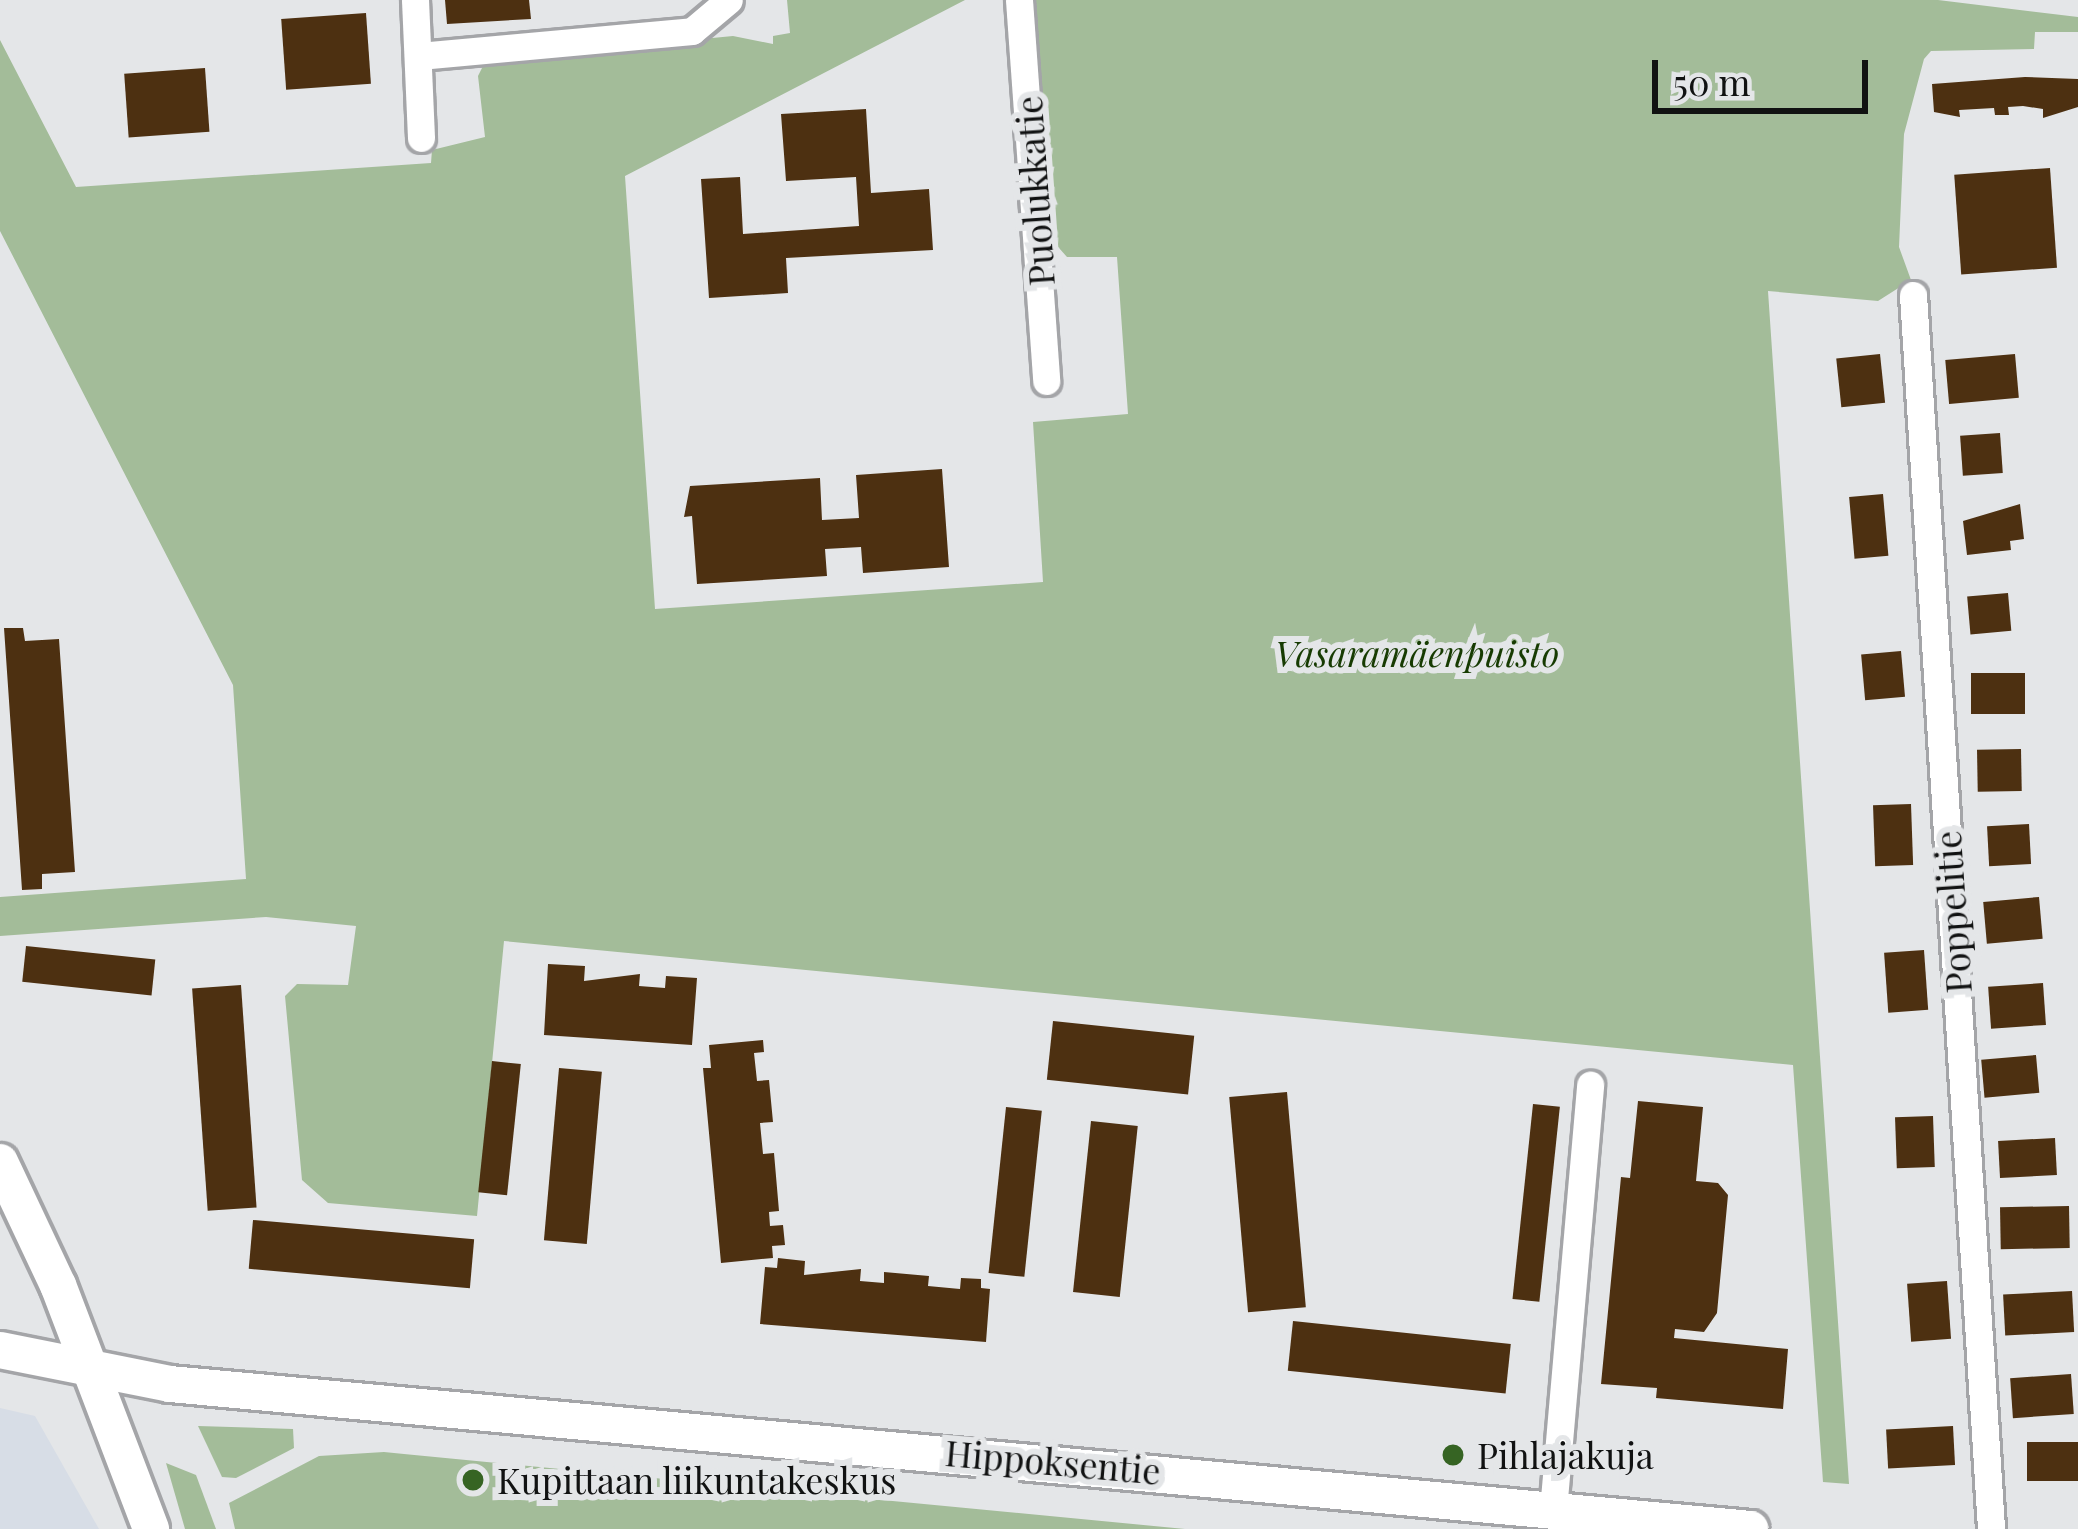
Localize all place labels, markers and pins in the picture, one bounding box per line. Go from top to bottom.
place label: Pihlajakuja [1477,1433,1654,1477]
marker: Pihlajakuja [1440,1442,1466,1468]
place label: Kupittaan liikuntakeskus [497,1458,897,1502]
marker: Kupittaan liikuntakeskus [460,1467,486,1493]

